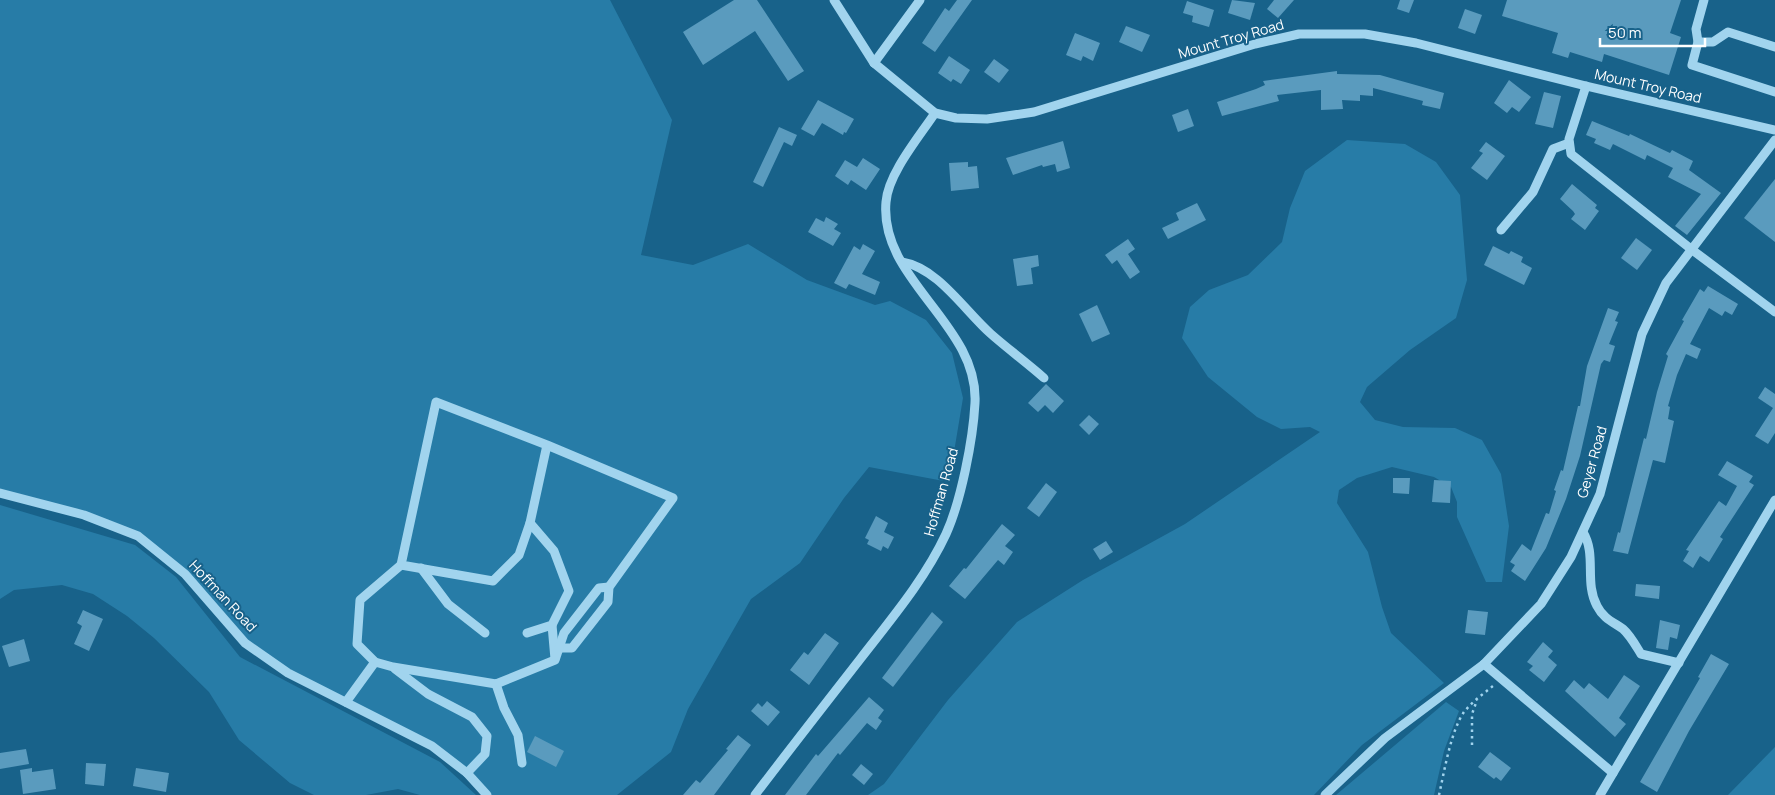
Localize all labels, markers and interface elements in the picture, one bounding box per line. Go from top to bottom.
street label: Mount Troy Road [1176,14,1286,63]
scale bar [1600,15,1705,47]
text: 50 m [1608,22,1642,43]
street label: Mount Troy Road [1593,64,1703,107]
street label: Geyer Road [1572,424,1611,500]
street label: Hoffman Road [919,445,962,538]
street label: Hoffman Road [185,556,261,635]

